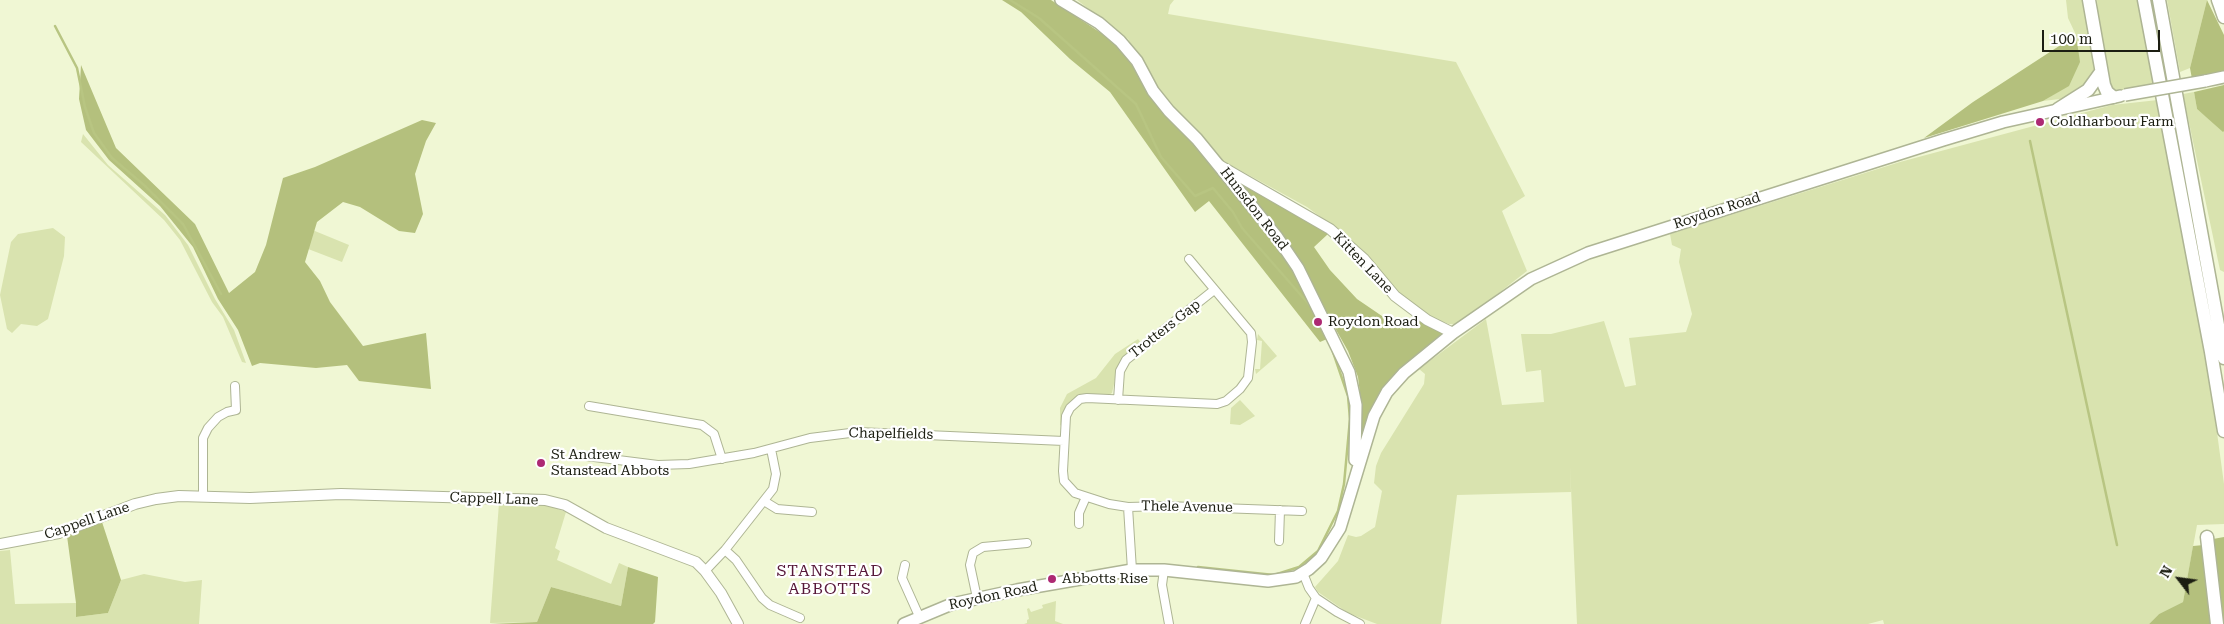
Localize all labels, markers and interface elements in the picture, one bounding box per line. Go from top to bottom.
scale bar [2044,20,2162,52]
text: 100 m [2050,30,2093,48]
place label: Coldharbour Farm [2050,114,2174,130]
marker: Coldharbour Farm [2034,116,2046,128]
street label: Hunsdon Road [1216,164,1292,254]
street label: Roydon Road [1671,189,1763,233]
street label: Kitten Lane [1330,229,1396,297]
street label: Trotters Gap [1126,296,1204,362]
place label: Roydon Road [1328,314,1418,330]
marker: Roydon Road [1312,316,1324,328]
street label: Chapelfields [849,425,933,443]
place label: St Andrew Stanstead Abbots [551,447,669,480]
marker: St Andrew Stanstead Abbots [535,457,547,469]
street label: Cappell Lane [449,489,539,509]
street label: Thele Avenue [1141,498,1233,516]
street label: Cappell Lane [42,499,132,543]
north arrow [2154,554,2204,604]
district label: STANSTEAD ABBOTTS [775,561,885,599]
text: N [2156,563,2176,580]
place label: Abbotts Rise [1062,571,1148,587]
marker: Abbotts Rise [1046,573,1058,585]
street label: Roydon Road [947,578,1039,614]

